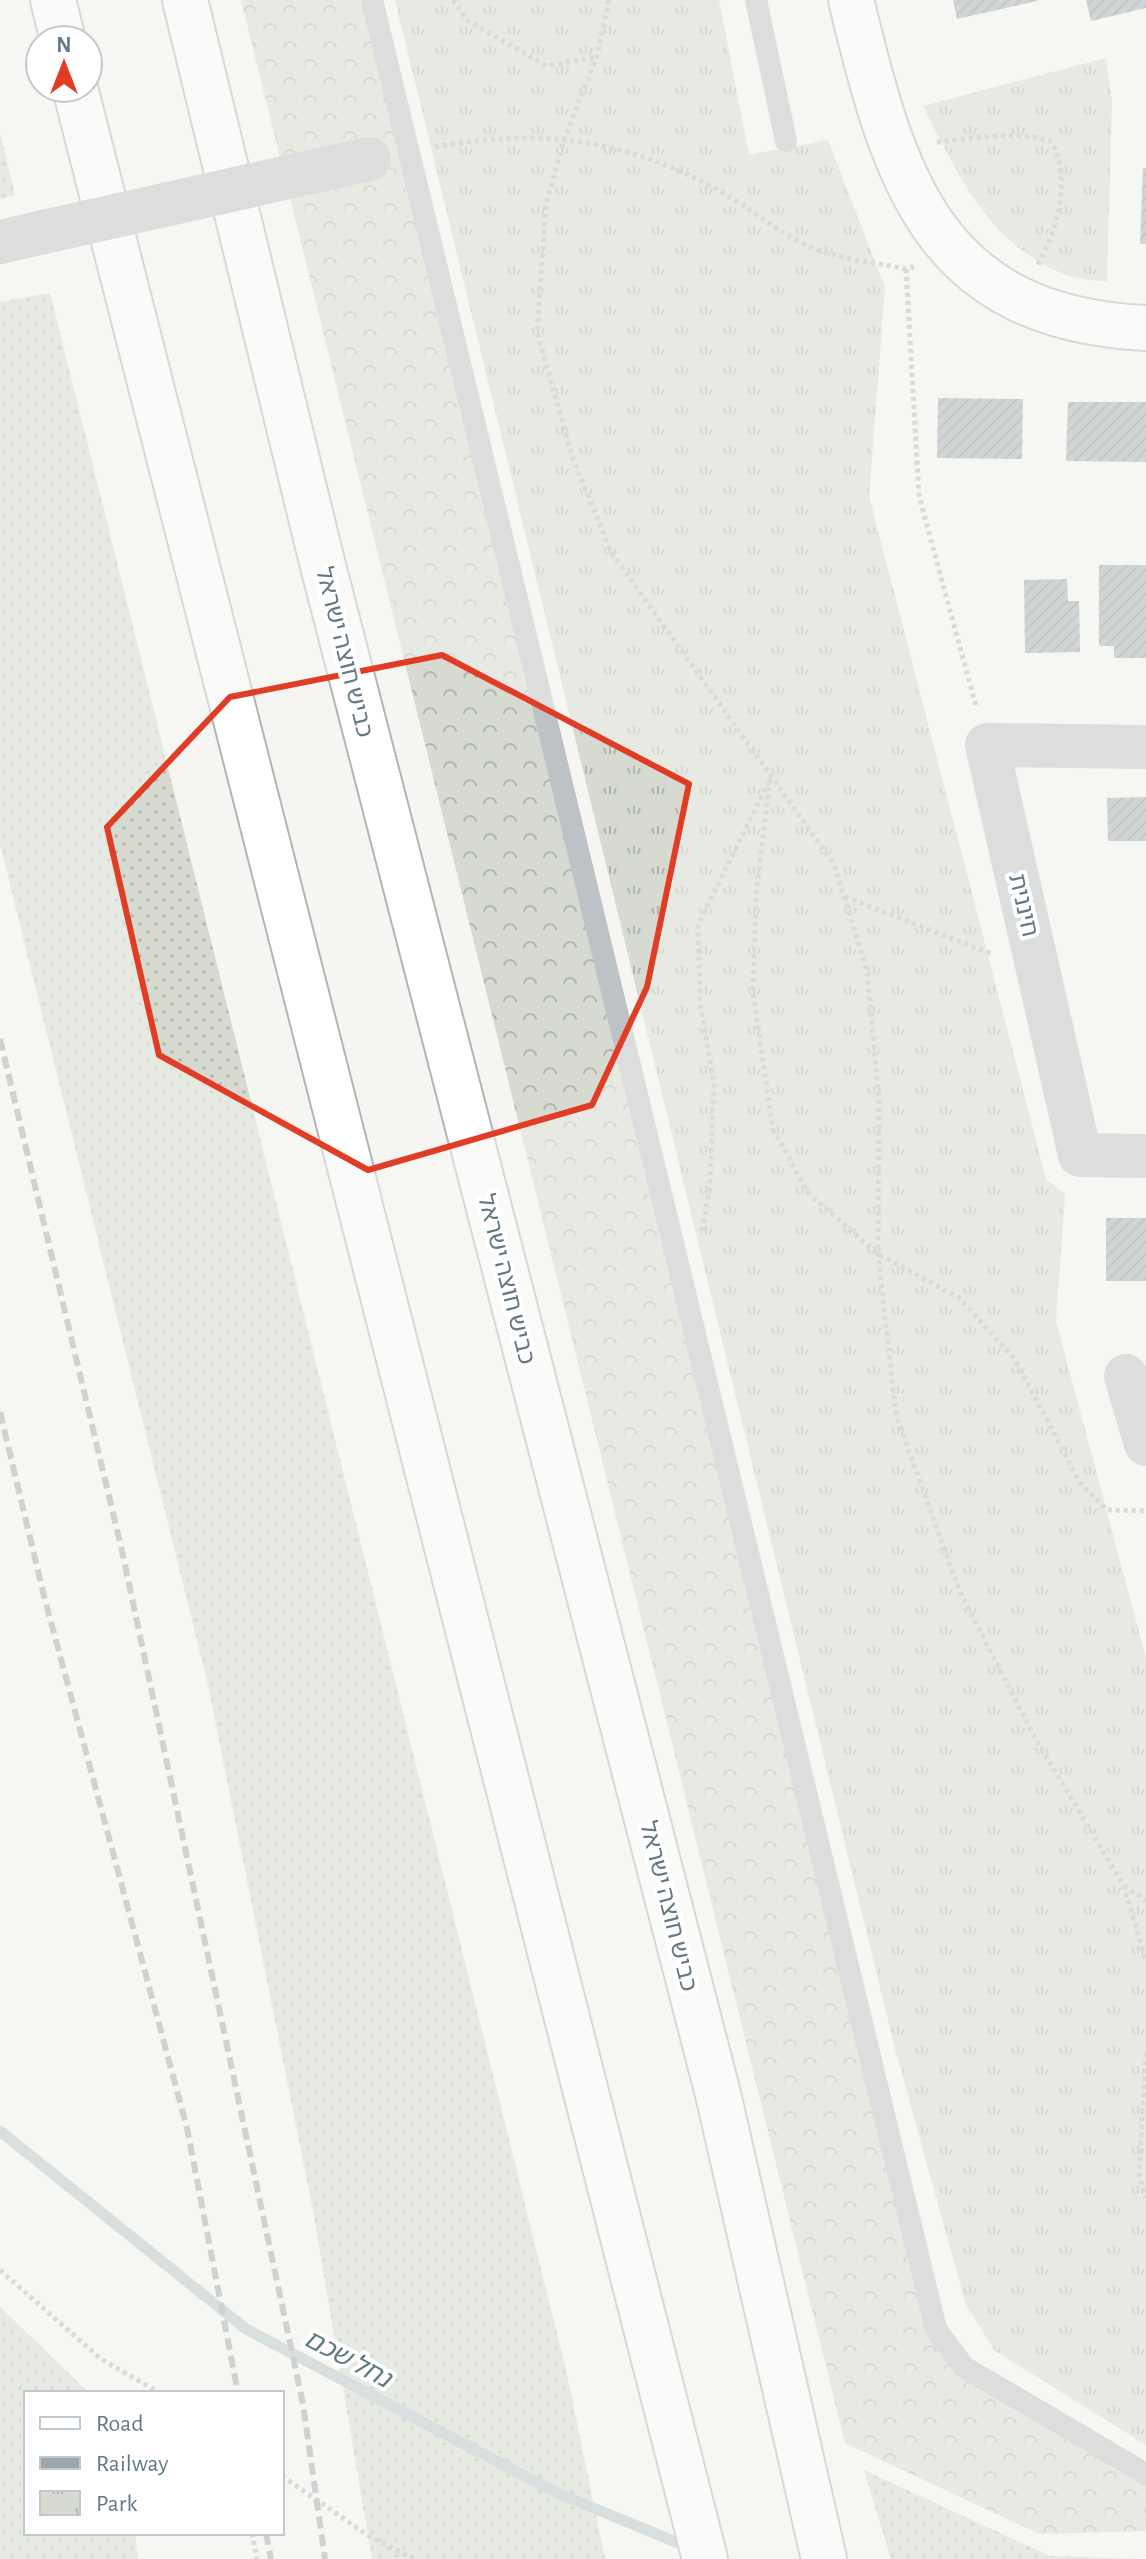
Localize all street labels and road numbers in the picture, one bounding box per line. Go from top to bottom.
street label: כביש חוצה ישראל [311,565,377,740]
street label: חיננית [1004,871,1042,939]
street label: כביש חוצה ישראל [473,1192,539,1367]
street label: כביש חוצה ישראל [635,1819,701,1994]

